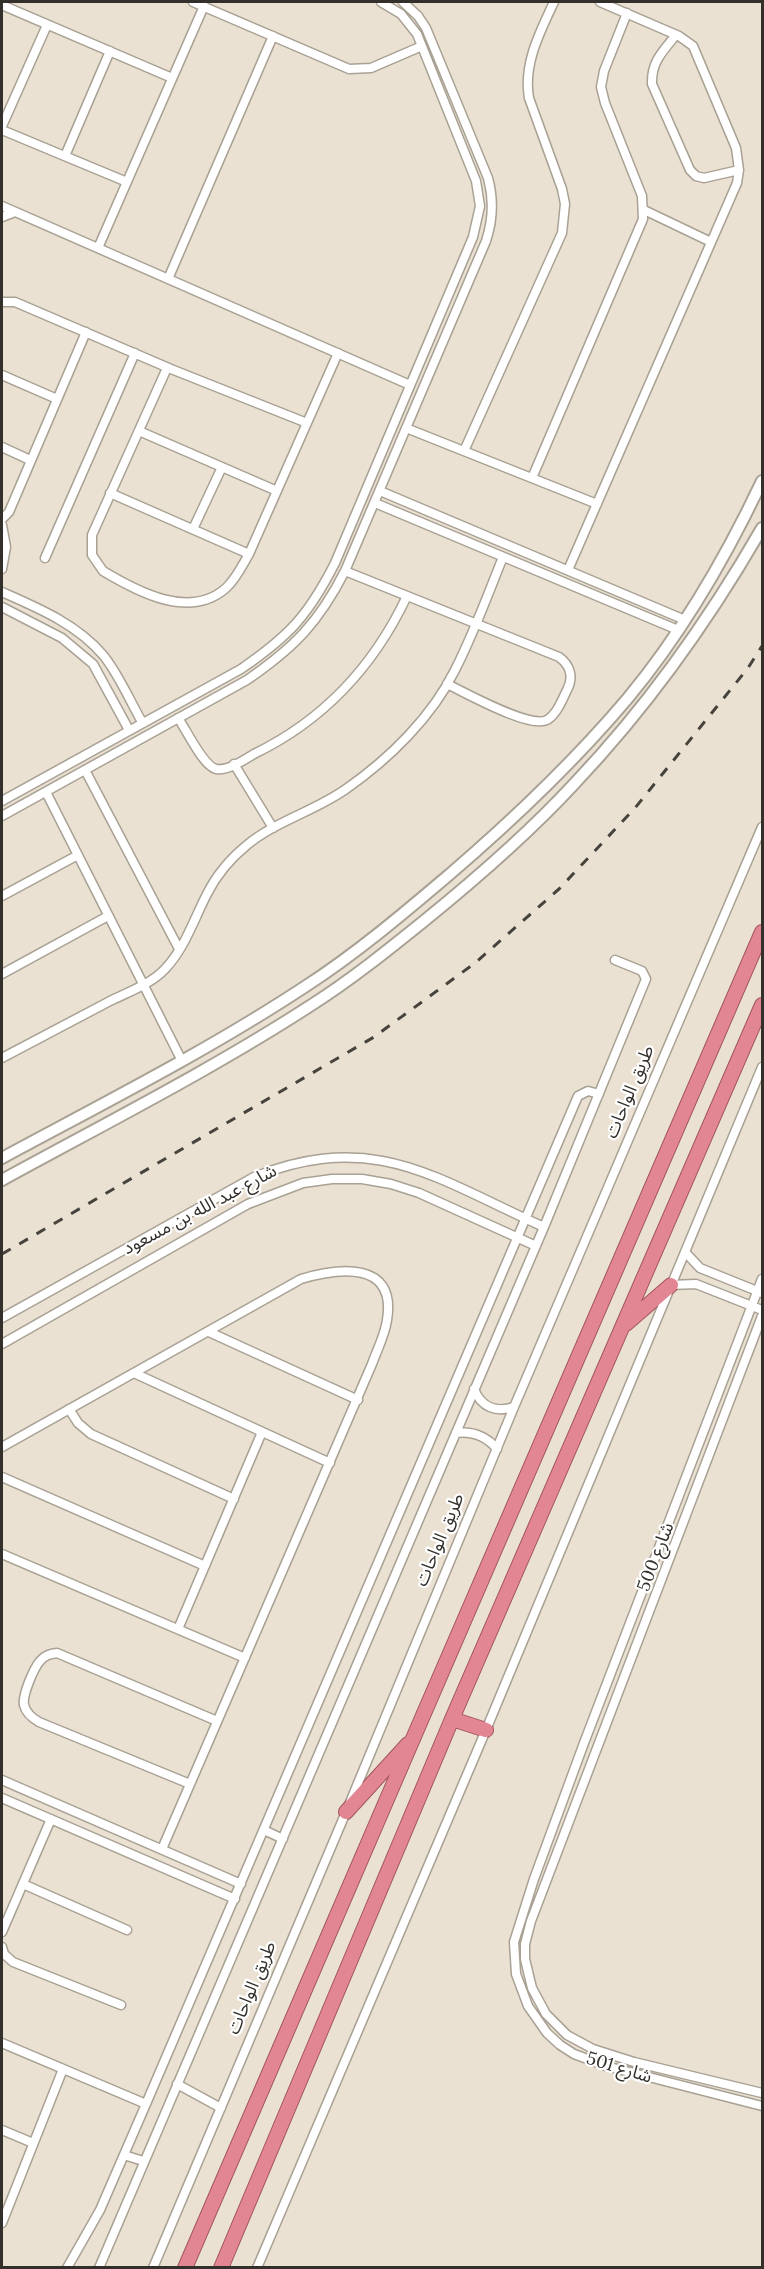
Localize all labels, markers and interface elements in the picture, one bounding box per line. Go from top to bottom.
street label: طريق الواحات [601,1042,659,1142]
street label: شارع عبد الله بن مسعود [119,1160,281,1260]
street label: طريق الواحات [411,1490,469,1590]
street label: شارع 500 [633,1520,679,1594]
street label: طريق الواحات [223,1938,281,2038]
street label: شارع 501 [584,2048,654,2088]

